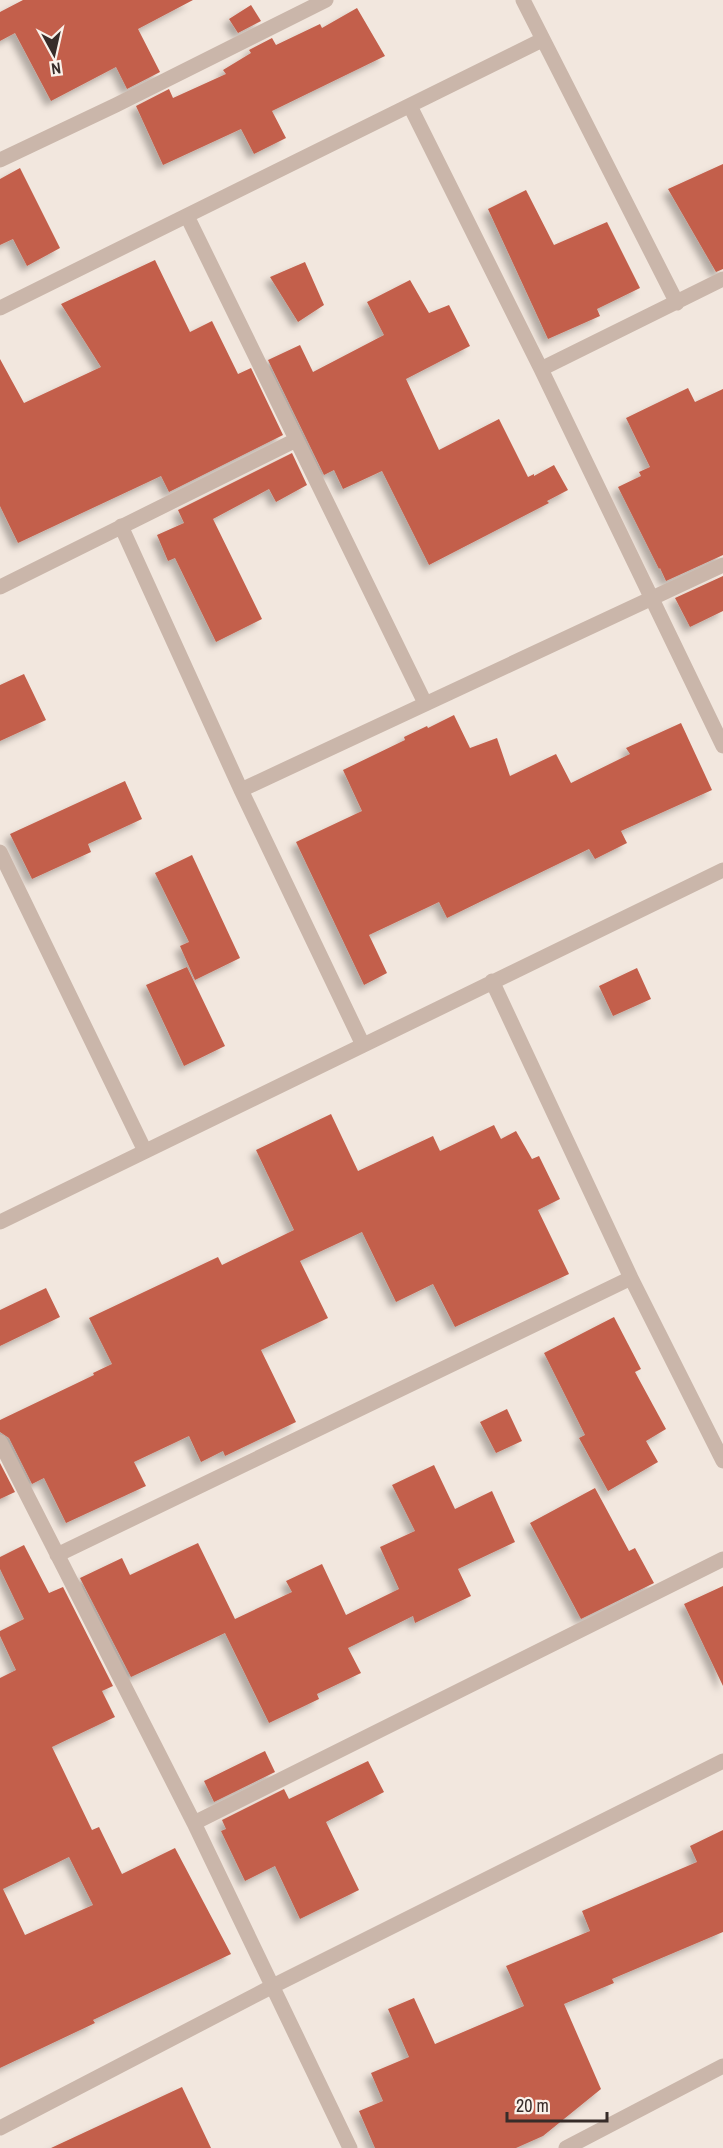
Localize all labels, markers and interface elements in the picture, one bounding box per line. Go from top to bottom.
north arrow [24,24,84,84]
text: N [50,57,62,80]
scale bar [507,2085,608,2123]
text: 20 m [516,2093,549,2118]

